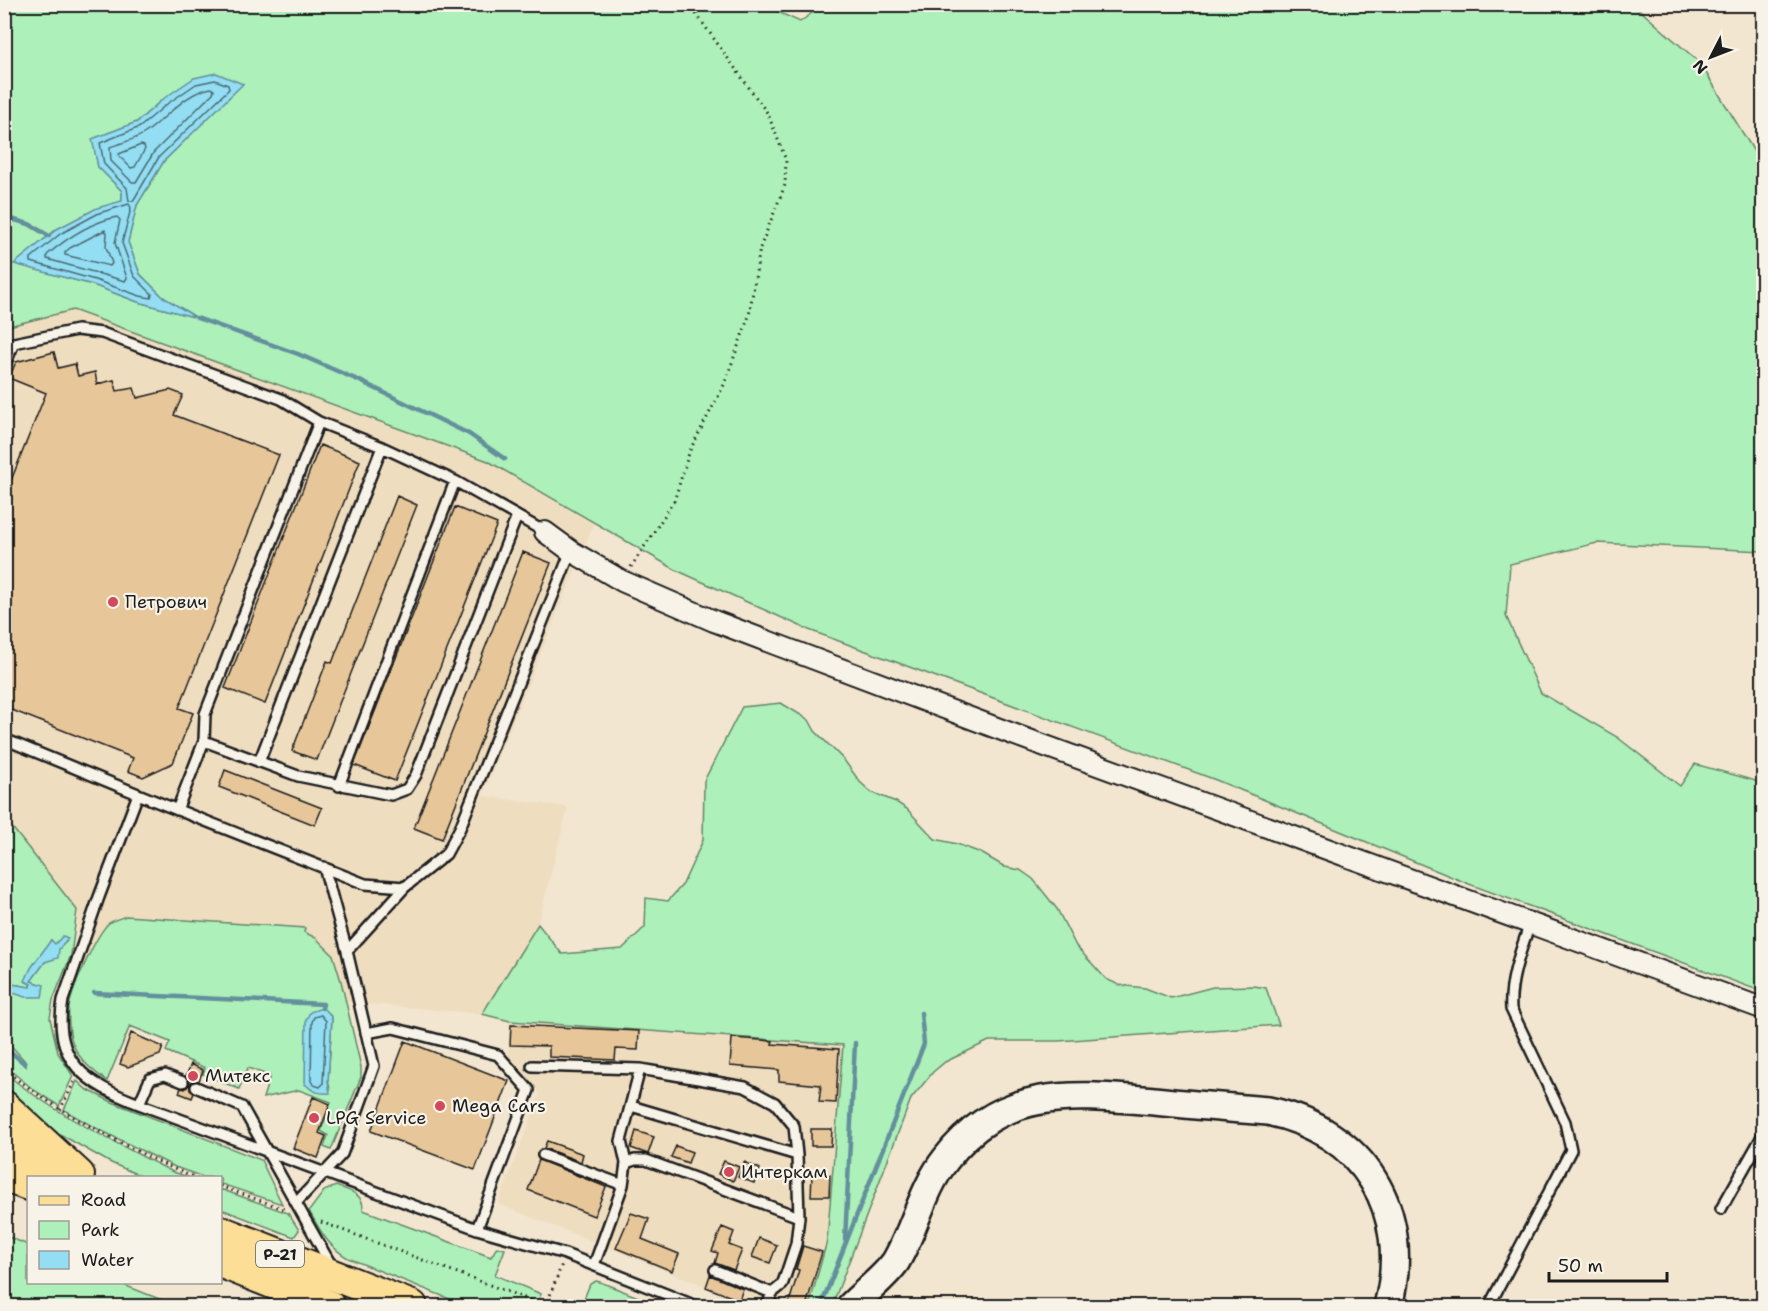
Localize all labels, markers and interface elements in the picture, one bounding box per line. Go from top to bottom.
north arrow [1681,27,1741,87]
text: N [1688,55,1712,78]
place label: Петрович [125,590,207,614]
marker: Петрович [106,595,120,609]
place label: Митекс [205,1064,270,1088]
marker: Митекс [186,1069,200,1083]
place label: Mega Cars [452,1094,546,1118]
marker: Mega Cars [433,1099,447,1113]
place label: LPG Service [326,1106,426,1130]
marker: LPG Service [307,1111,321,1125]
place label: Интеркам [741,1160,828,1184]
marker: Интеркам [722,1165,736,1179]
legend [27,1176,222,1284]
text: Road [81,1188,126,1212]
text: Park [81,1218,120,1242]
road number: Р-21 [256,1241,304,1267]
scale bar [1549,1245,1668,1283]
text: Water [81,1248,134,1272]
text: 50 m [1558,1254,1603,1278]

